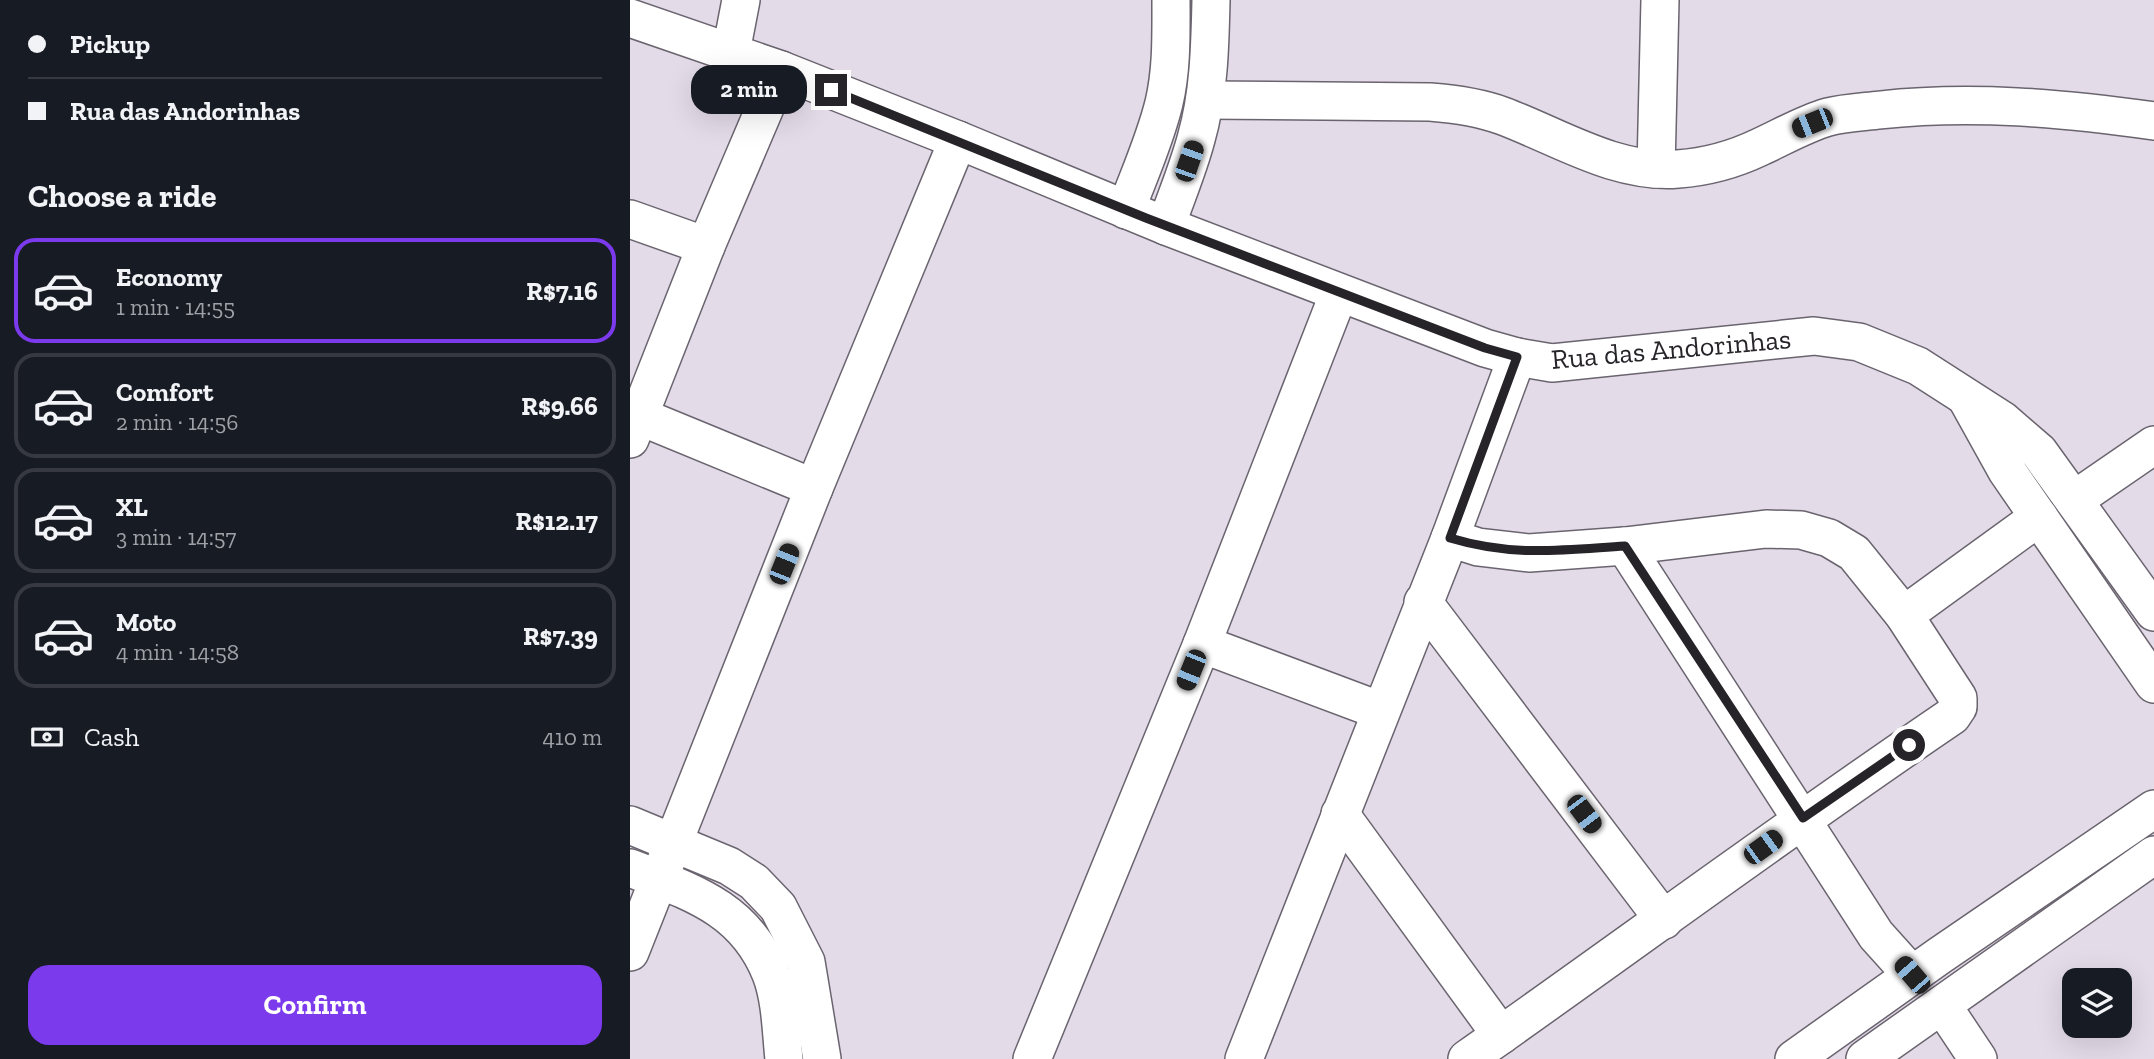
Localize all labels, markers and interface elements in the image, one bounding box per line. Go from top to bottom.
text: Pickup [70,28,150,60]
callout: 2 min [691,66,806,114]
route end [815,74,847,106]
text: 2 min [720,75,778,103]
text: Rua das Andorinhas [70,95,300,127]
car [1789,105,1836,141]
car [1173,138,1206,184]
text: Choose a ride [28,177,216,215]
icon: car [32,259,95,322]
text: Economy [116,261,222,293]
text: R$7.16 [526,275,598,307]
text: 1 min · 14:55 [116,293,235,321]
street label: Rua das Andorinhas [1550,322,1792,376]
icon: car [32,374,95,437]
text: Comfort [116,376,213,408]
text: R$9.66 [521,390,598,422]
text: 2 min · 14:56 [116,408,238,436]
icon: car [32,489,95,552]
text: XL [116,491,148,523]
text: R$12.17 [515,505,598,537]
text: 3 min · 14:57 [116,523,236,551]
car [767,541,802,587]
icon: car [32,604,95,667]
text: Moto [116,606,176,638]
text: R$7.39 [523,620,598,652]
text: 4 min · 14:58 [116,638,239,666]
car [1174,647,1209,693]
icon: cash [28,718,66,756]
text: Cash [84,721,139,753]
text: 410 m [542,723,602,751]
route start [1893,729,1925,761]
car [1563,791,1606,837]
car [1740,826,1787,868]
car [1891,952,1934,998]
button: Confirm [28,965,602,1045]
map controls [2062,968,2132,1038]
button: layers [2062,968,2132,1038]

